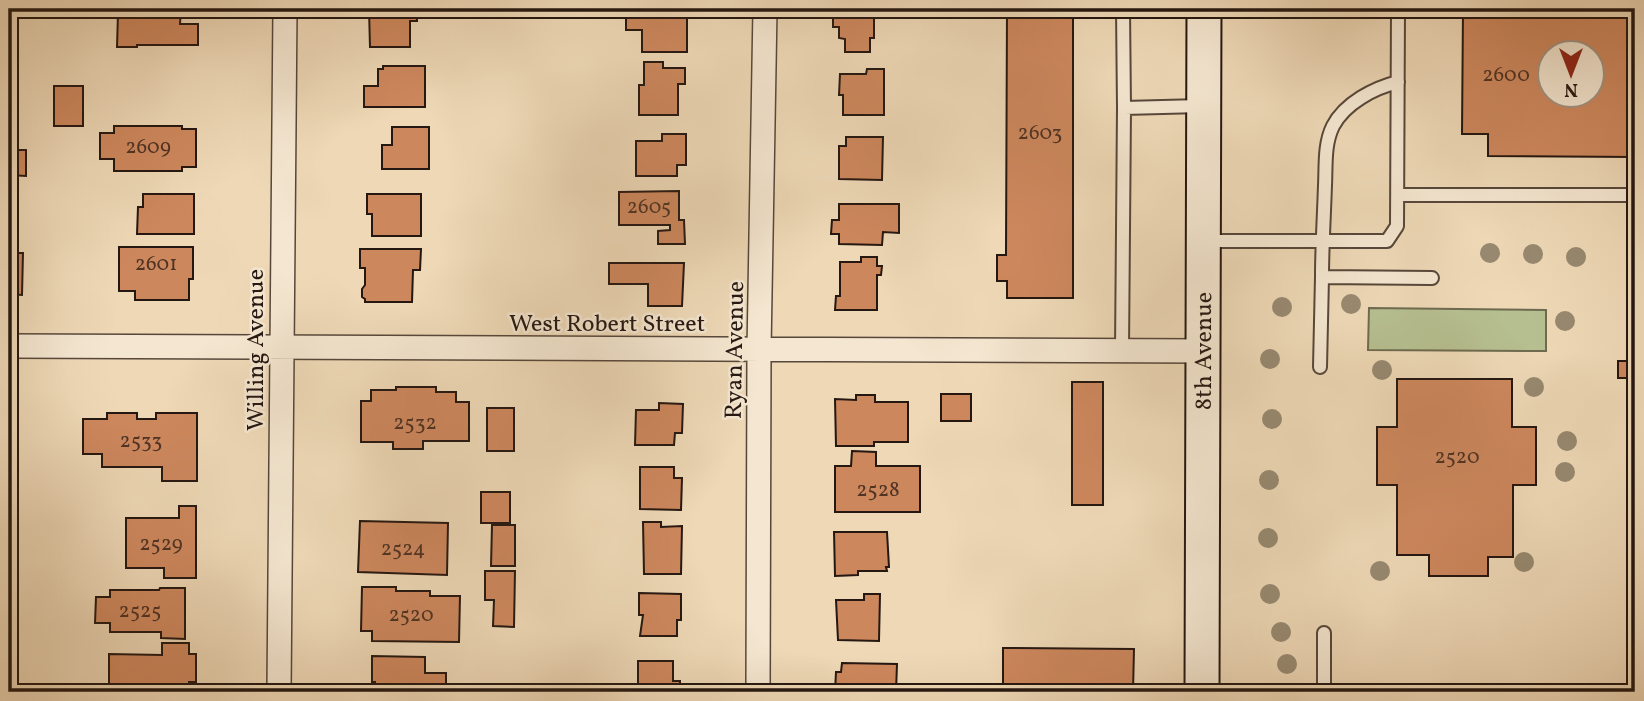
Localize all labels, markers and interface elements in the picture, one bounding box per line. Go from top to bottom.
north arrow [1536,38,1606,108]
house number: 2600 [1482,61,1530,90]
text: N [1564,76,1578,102]
house number: 2603 [1018,119,1062,148]
house number: 2609 [125,133,171,162]
house number: 2605 [627,193,671,222]
house number: 2601 [135,250,177,279]
street label: Willing Avenue [240,269,274,431]
street label: Ryan Avenue [718,281,754,419]
street label: 8th Avenue [1188,292,1222,410]
street label: West Robert Street [509,308,705,342]
house number: 2532 [393,409,437,438]
house number: 2533 [120,427,162,456]
house number: 2520 [1434,443,1480,472]
house number: 2528 [856,476,900,505]
house number: 2529 [139,530,183,559]
house number: 2524 [381,535,425,564]
house number: 2525 [119,597,161,626]
house number: 2520 [388,601,434,630]

